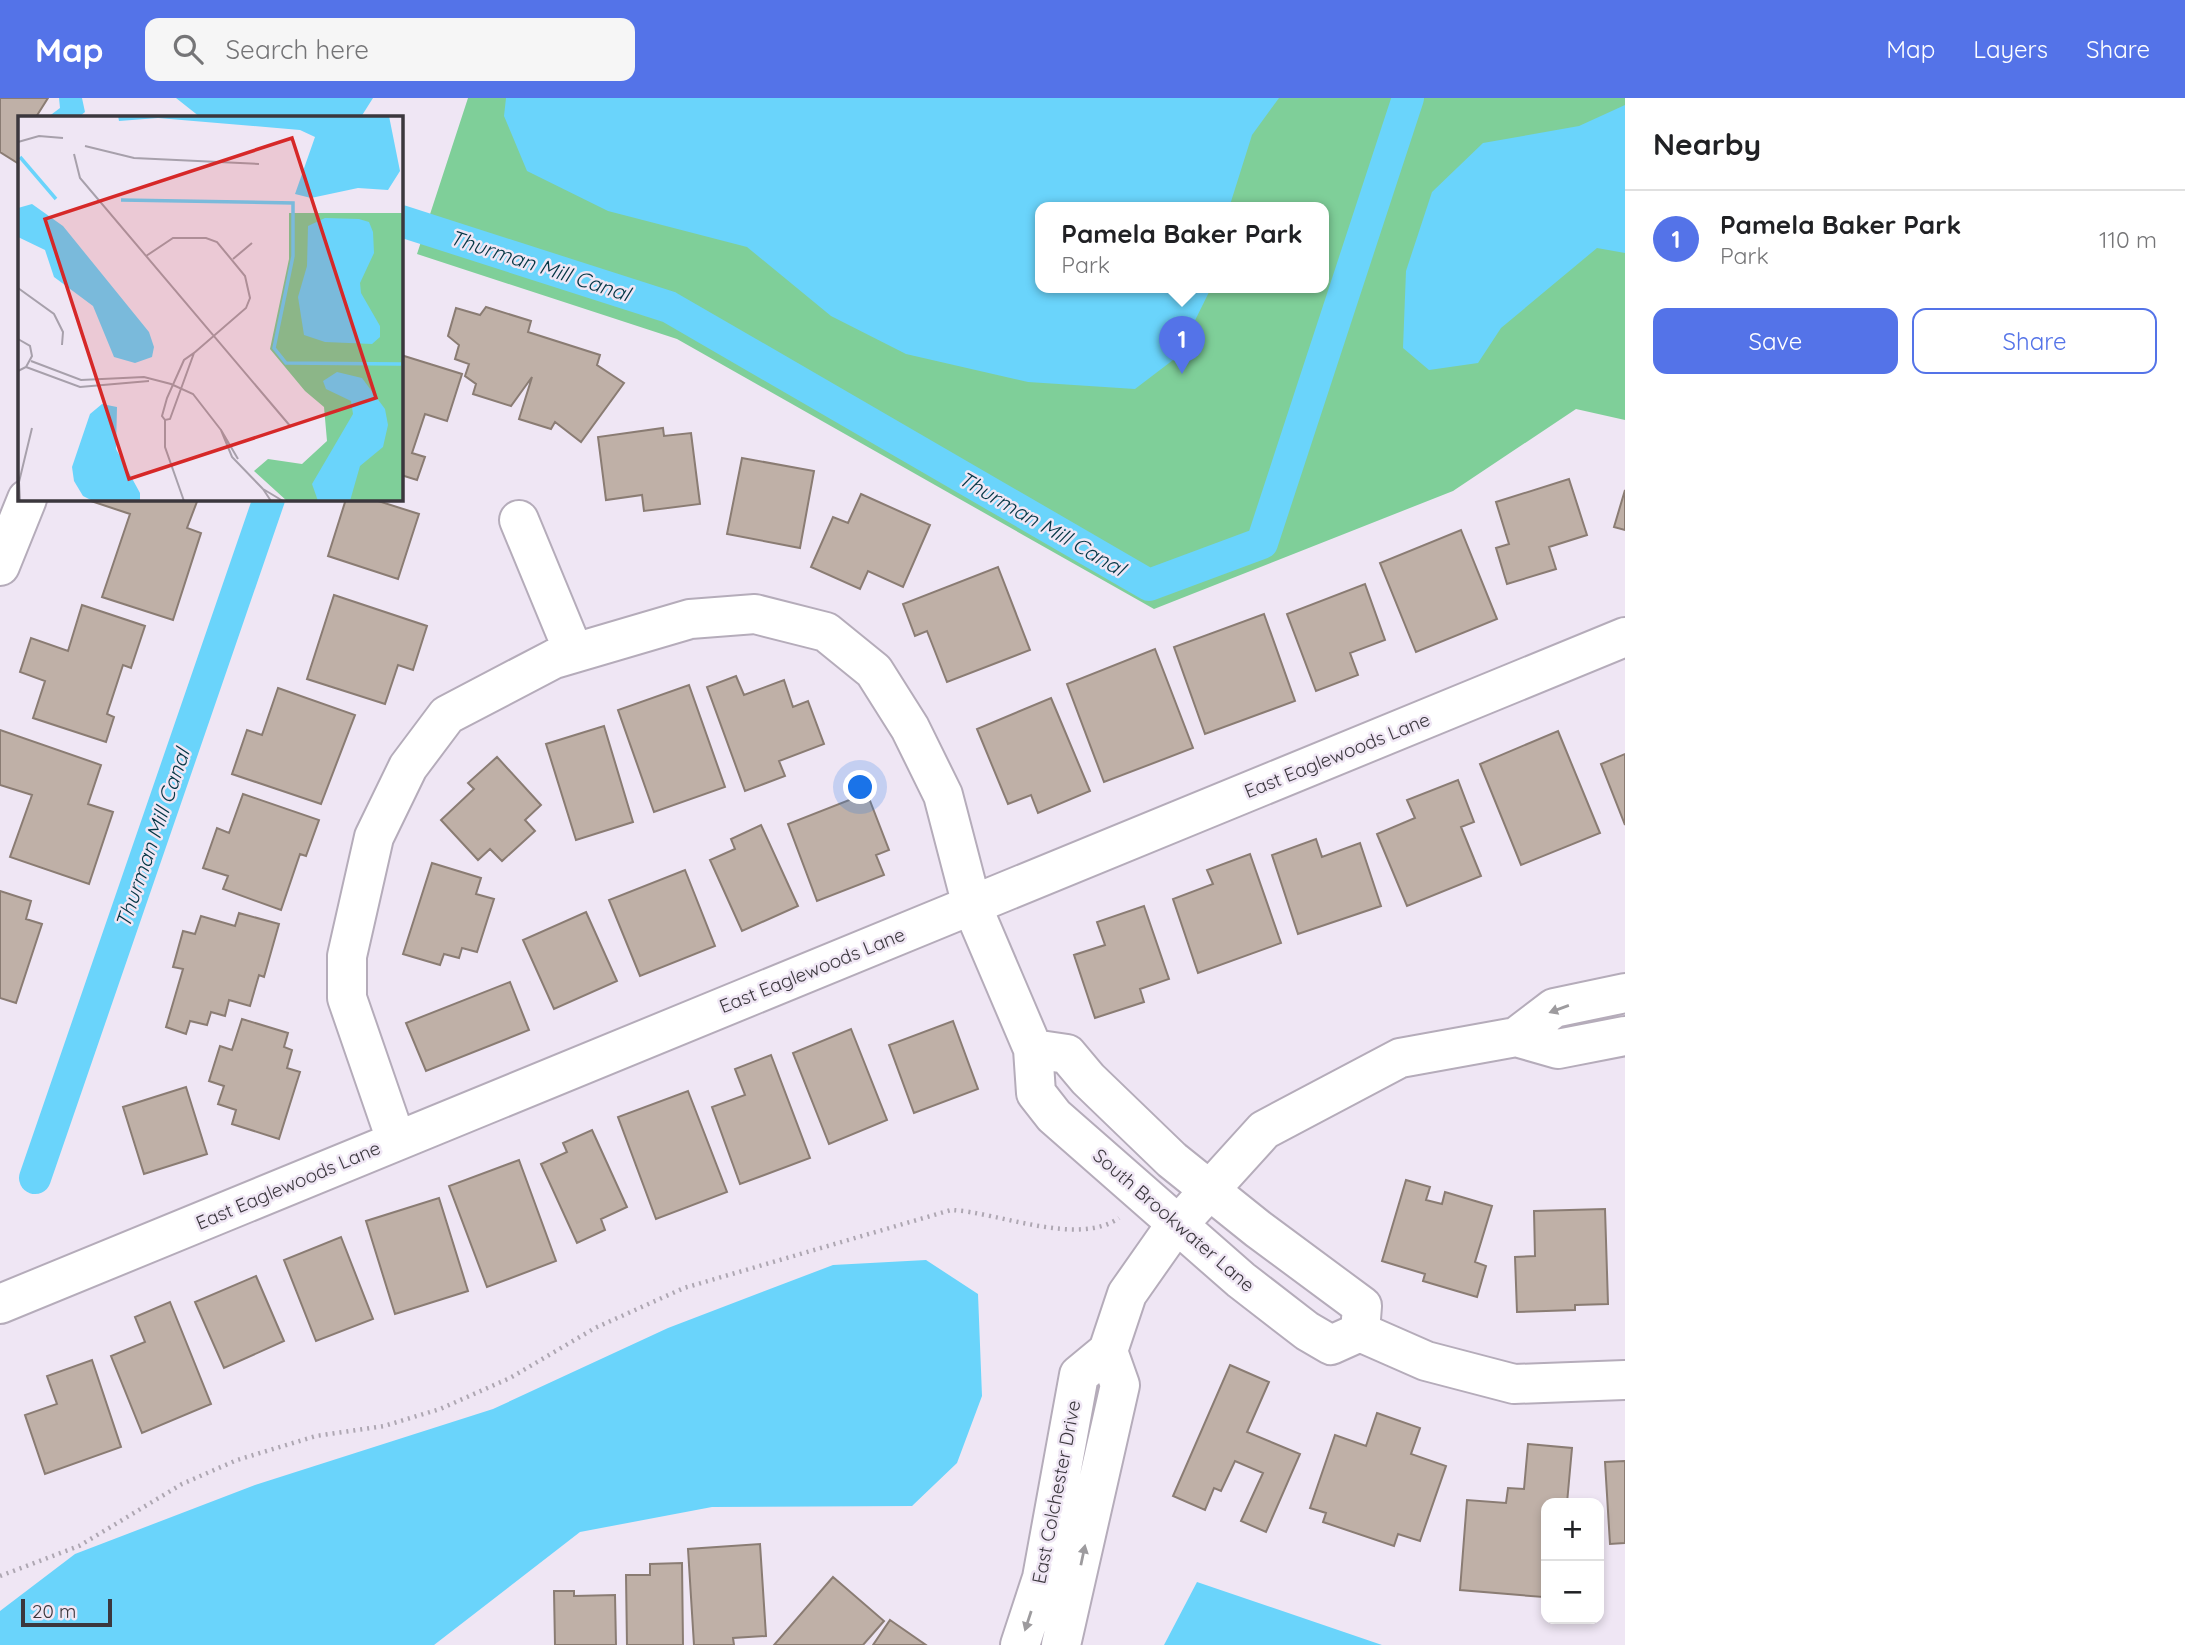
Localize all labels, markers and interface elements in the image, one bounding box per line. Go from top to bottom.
search box [145,18,635,81]
text: Map [35,29,103,70]
icon: search [169,30,207,68]
text: Search here [225,33,369,66]
text: Map [1886,34,1935,64]
text: Layers [1973,34,2048,64]
text: Share [2086,34,2150,64]
inset map [18,116,402,500]
text: Nearby [1653,125,1761,163]
popup [1035,202,1329,293]
text: Pamela Baker Park [1720,208,1961,241]
text: Pamela Baker Park [1061,217,1303,250]
water label: Thurman Mill Canal [447,224,635,307]
text: 1 [1672,225,1680,254]
text: 110 m [2099,225,2157,254]
text: Park [1720,241,1769,270]
text: Park [1061,250,1110,279]
button: Save [1653,308,1898,374]
button: Share [1912,308,2157,374]
pin: 1 [1159,316,1205,374]
water label: Thurman Mill Canal [954,465,1132,582]
street label: East Eaglewoods Lane [1241,707,1433,803]
water label: Thurman Mill Canal [109,743,196,931]
your location [843,770,877,804]
street label: East Eaglewoods Lane [716,922,908,1018]
one-way arrow [1548,1004,1569,1015]
street label: East Eaglewoods Lane [192,1135,384,1235]
street label: South Brookwater Lane [1088,1143,1260,1297]
street label: East Colchester Drive [1026,1398,1086,1586]
map controls [1541,1498,1604,1624]
button: + [1541,1498,1604,1561]
one-way arrow [1078,1544,1089,1566]
button: − [1541,1561,1604,1624]
scale bar [21,1596,112,1628]
text: 20 m [32,1599,76,1623]
one-way arrow [1022,1610,1033,1631]

